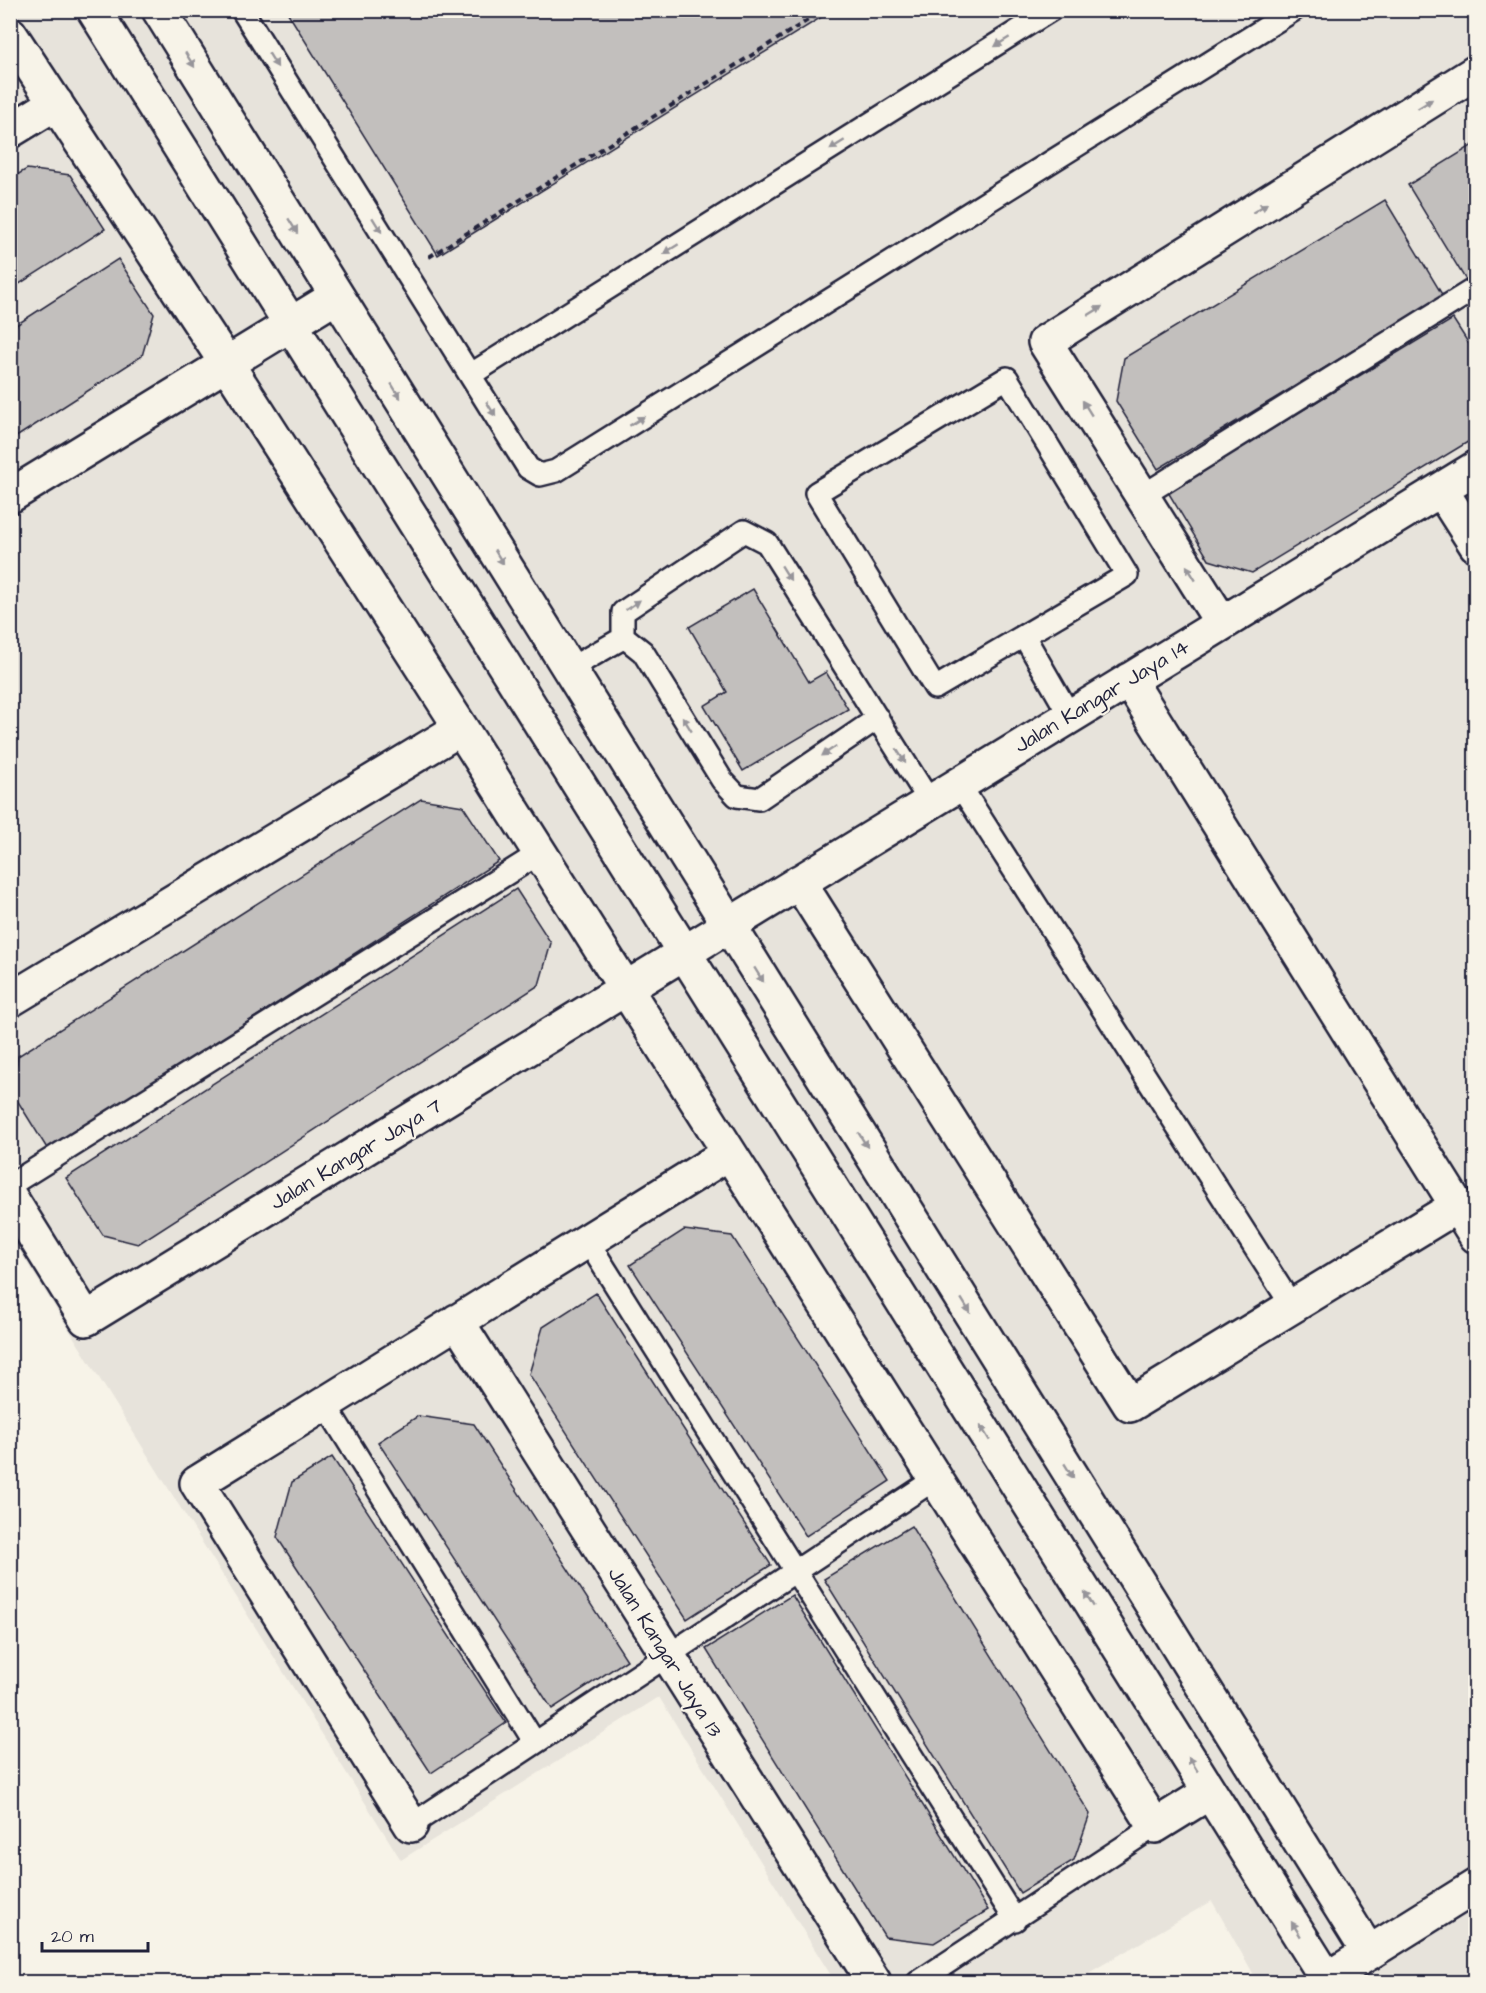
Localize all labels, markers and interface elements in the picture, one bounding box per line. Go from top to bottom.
one-way arrow [994,36,1010,47]
one-way arrow [185,52,196,68]
one-way arrow [268,52,279,68]
one-way arrow [1417,98,1433,109]
one-way arrow [828,140,845,151]
one-way arrow [1252,202,1268,213]
one-way arrow [371,217,382,234]
one-way arrow [288,218,299,234]
one-way arrow [663,243,679,254]
one-way arrow [1087,306,1103,317]
one-way arrow [391,383,402,399]
one-way arrow [1081,400,1092,416]
one-way arrow [486,401,497,417]
one-way arrow [629,415,645,426]
one-way arrow [494,549,505,565]
one-way arrow [780,565,791,581]
one-way arrow [1185,565,1196,581]
one-way arrow [625,600,641,611]
street label: Jalan Kangar Jaya 14 [1009,632,1196,762]
one-way arrow [682,716,693,732]
one-way arrow [822,745,838,757]
one-way arrow [896,747,907,764]
one-way arrow [754,966,765,983]
street label: Jalan Kangar Jaya 7 [265,1091,448,1218]
one-way arrow [857,1132,868,1148]
one-way arrow [960,1298,971,1314]
one-way arrow [980,1425,991,1441]
one-way arrow [1063,1463,1074,1479]
street label: Jalan Kangar Jaya 13 [599,1561,729,1744]
one-way arrow [1084,1591,1095,1607]
one-way arrow [1187,1756,1198,1772]
scale bar [42,1915,148,1953]
one-way arrow [1290,1921,1301,1937]
text: 20 m [51,1924,94,1949]

